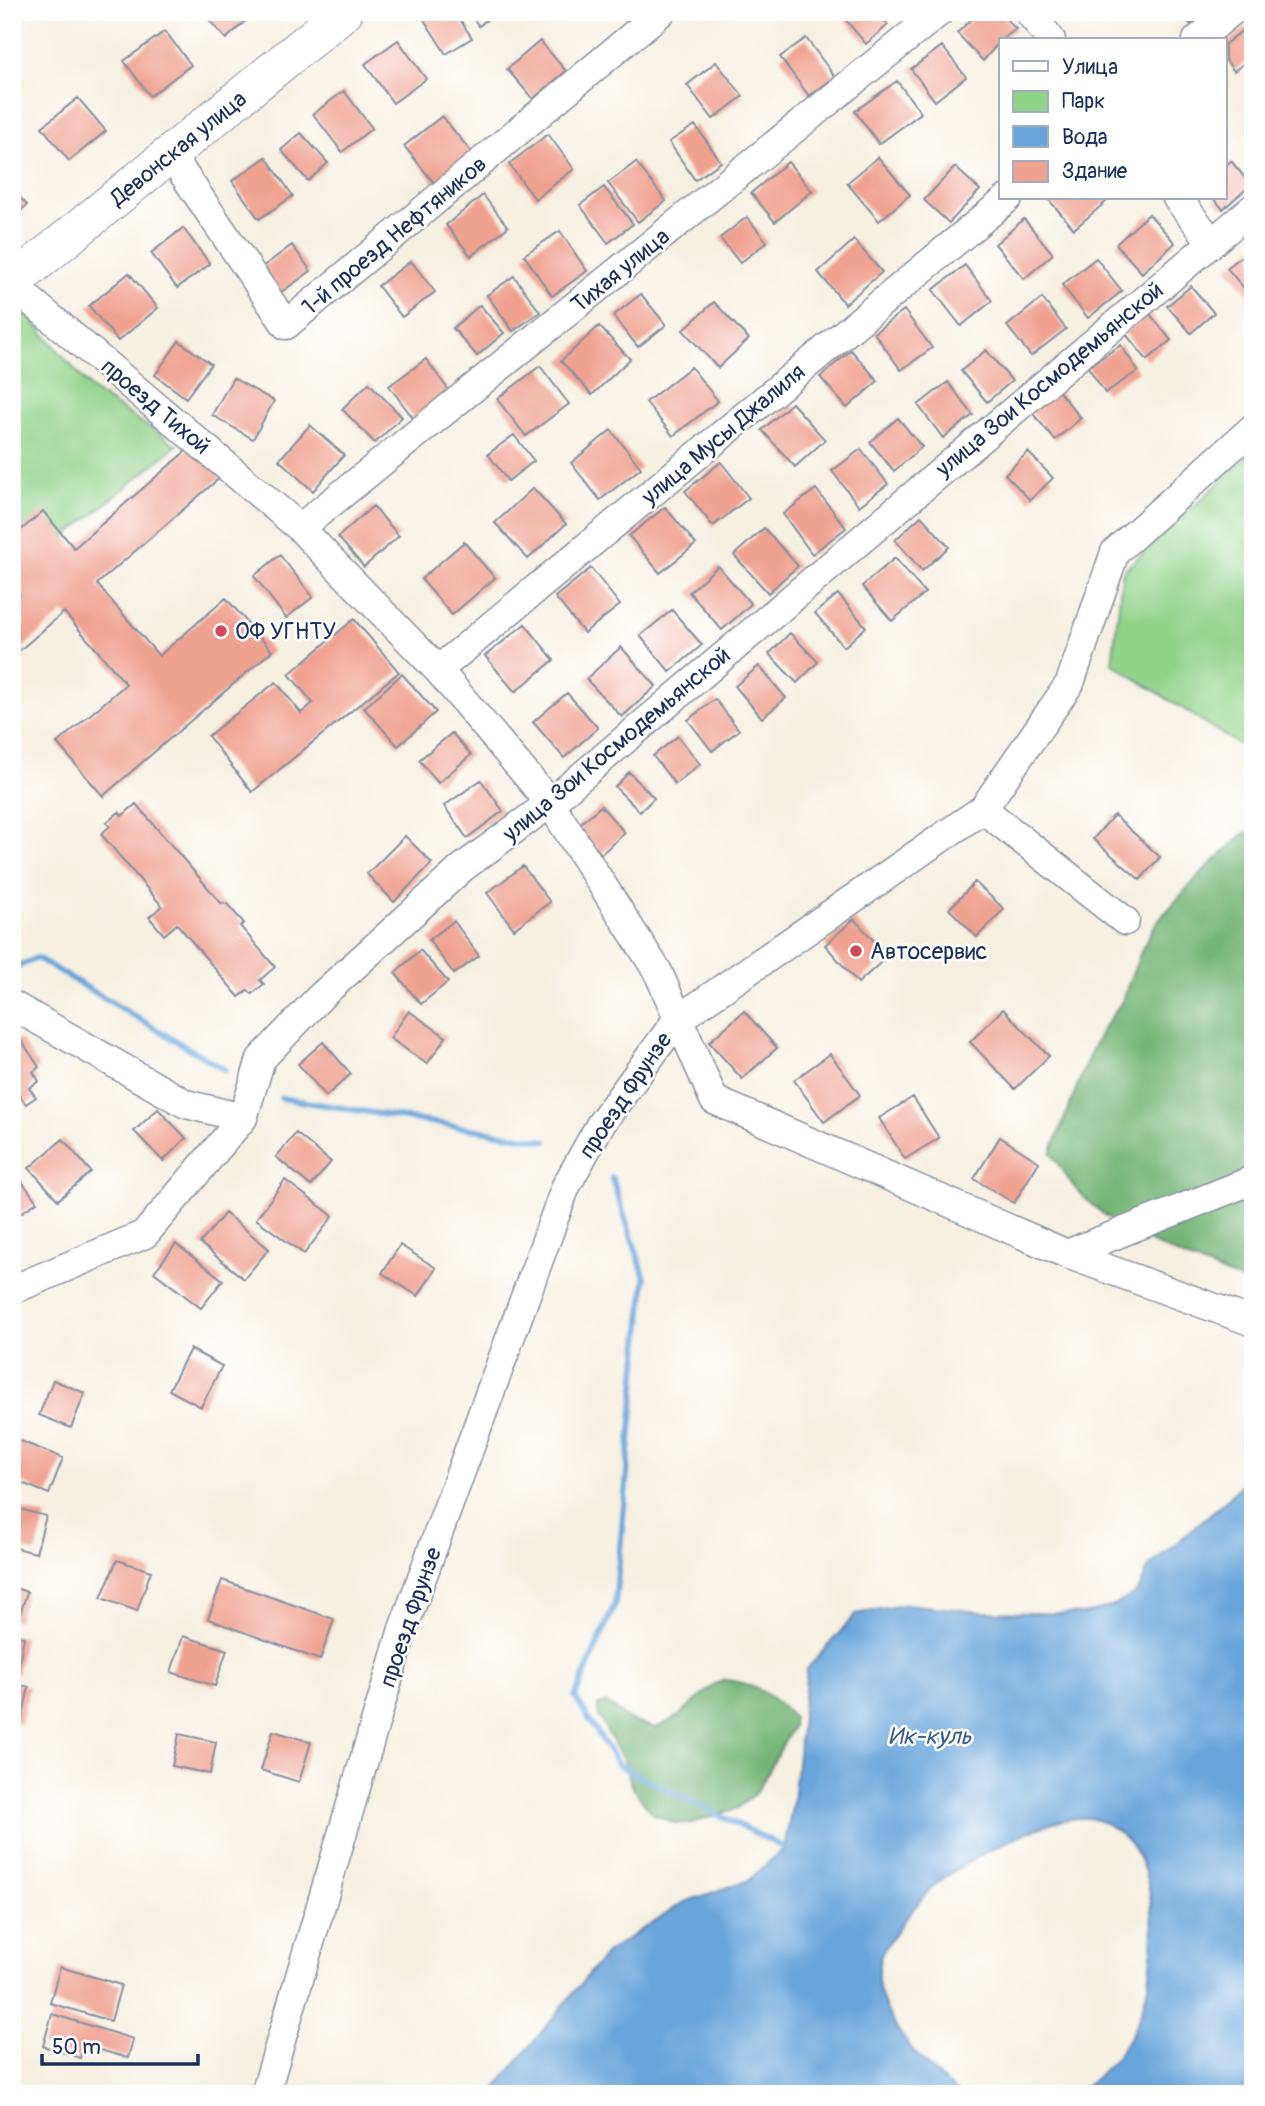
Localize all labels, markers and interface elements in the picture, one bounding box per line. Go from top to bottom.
legend [999,38,1226,200]
text: Улица [1062,54,1118,81]
street label: Девонская улица [103,84,253,213]
text: Парк [1062,88,1105,115]
text: Вода [1062,124,1108,151]
street label: 1-й проезд Нефтяников [296,149,493,321]
text: Здание [1062,158,1128,185]
street label: Тихая улица [565,222,675,319]
street label: улица Зои Космодемьянской [929,276,1169,484]
street label: проезд Тихой [95,352,216,461]
street label: улица Мусы Джалиля [635,358,811,512]
place label: ОФ УГНТУ [235,617,336,646]
marker: ОФ УГНТУ [213,623,229,639]
street label: улица Зои Космодемьянской [496,641,736,849]
place label: Автосервис [870,937,987,966]
marker: Автосервис [848,943,864,959]
street label: проезд Фрунзе [573,1026,679,1164]
street label: проезд Фрунзе [373,1543,448,1691]
water label: Ик-куль [888,1722,972,1751]
scale bar [42,2022,198,2066]
text: 50 m [52,2034,101,2061]

